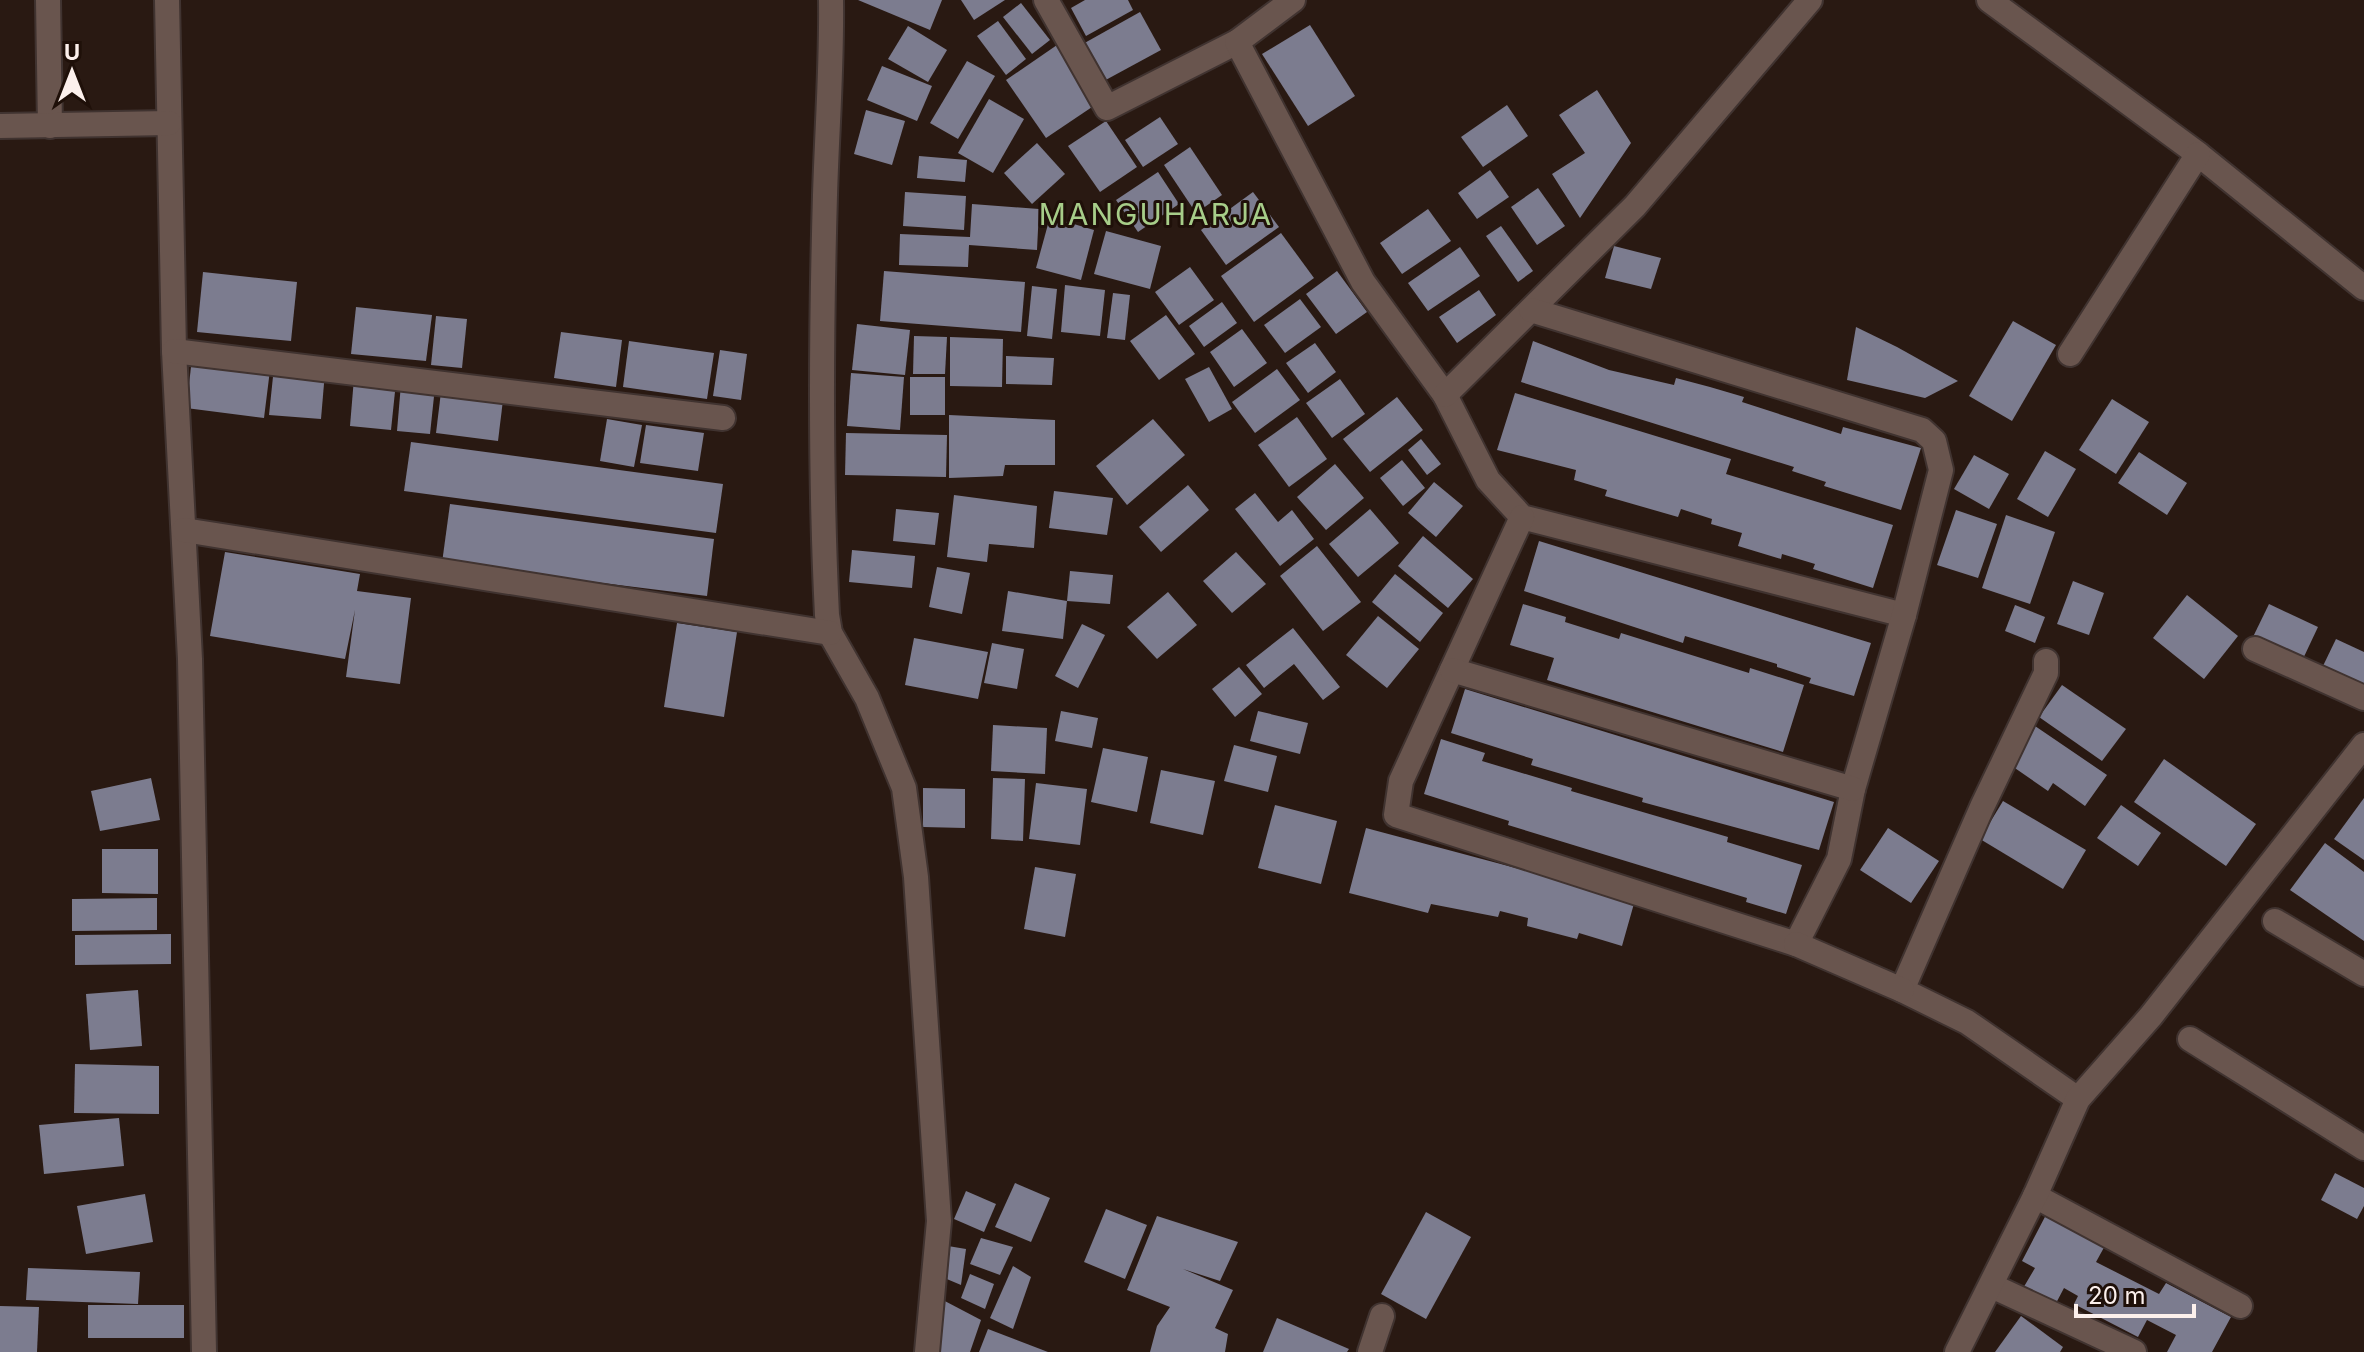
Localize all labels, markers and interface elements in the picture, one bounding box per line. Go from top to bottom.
north arrow [32,32,112,112]
text: U [64,39,80,65]
district label: MANGUHARJA [1039,196,1273,232]
scale bar [2076,1268,2194,1318]
text: 20 m [2088,1281,2146,1310]

